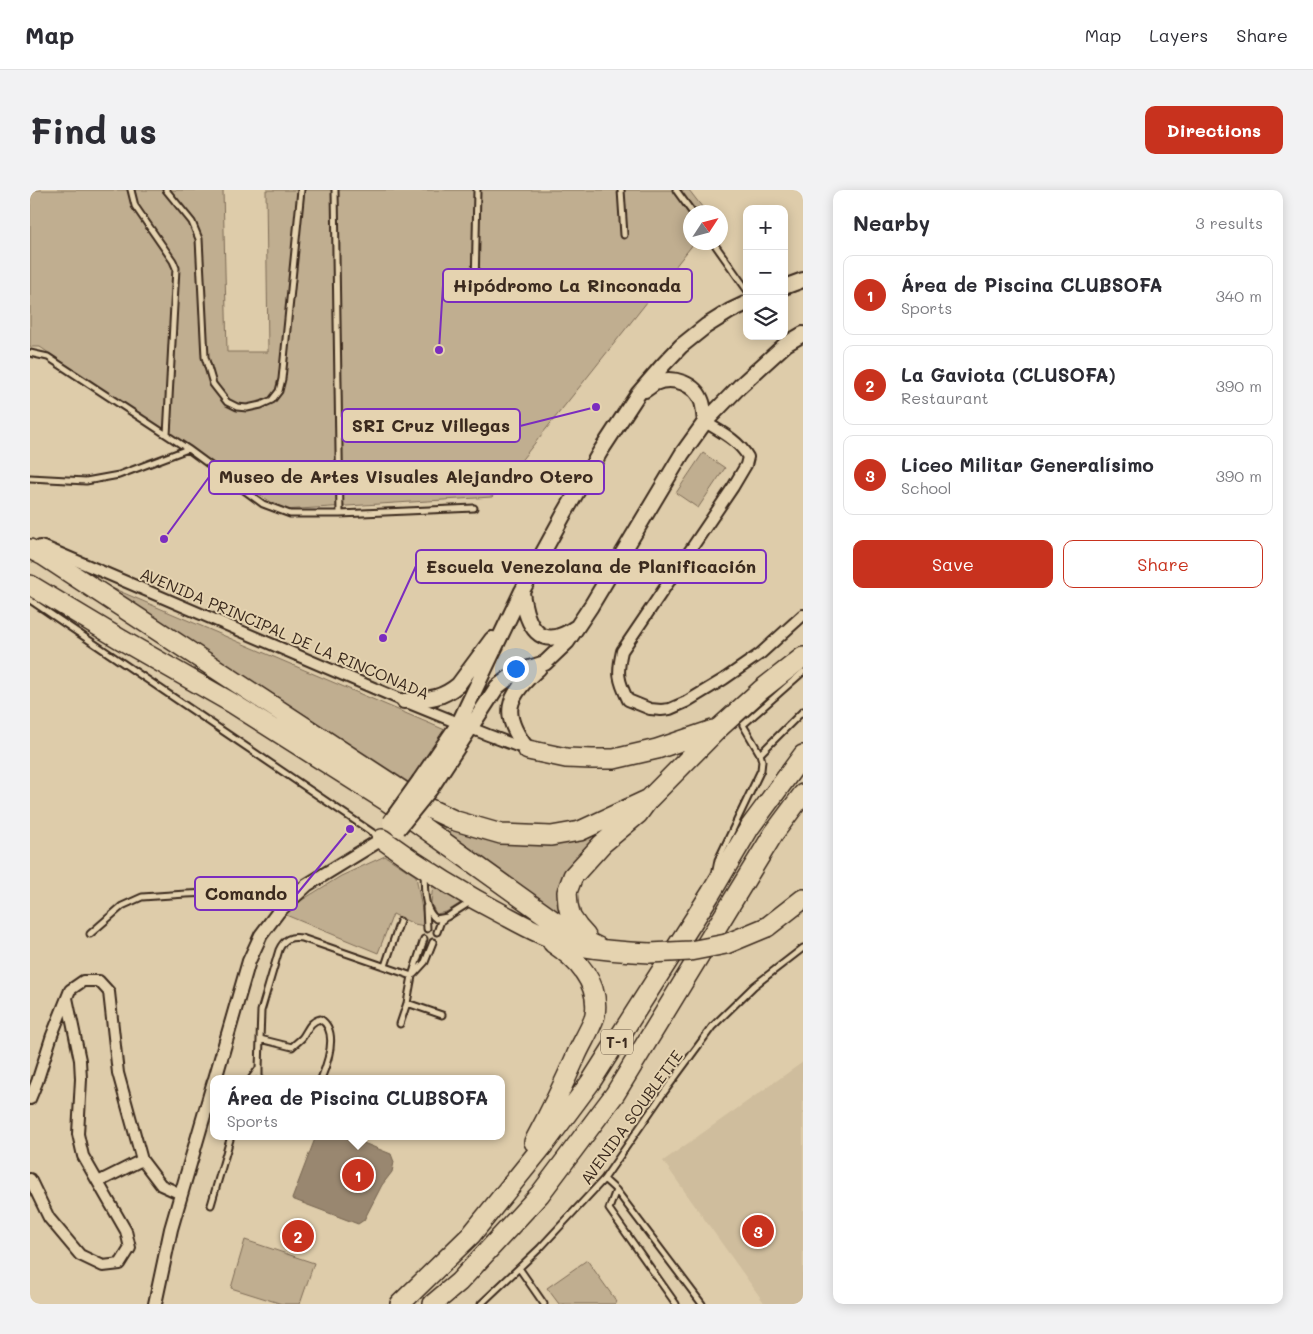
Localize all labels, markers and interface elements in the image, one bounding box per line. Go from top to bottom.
text: Map [25,19,74,50]
text: Map [1085,23,1121,47]
text: Layers [1149,23,1208,47]
text: Share [1236,23,1288,47]
button: Directions [1145,106,1283,154]
text: Find us [30,107,157,153]
north arrow [683,205,728,250]
map controls [743,205,788,340]
button: + [743,205,788,250]
text: Nearby [853,209,930,236]
text: 3 results [1195,212,1263,233]
button: − [743,250,788,295]
callout: Hipódromo La Rinconada [443,269,692,302]
text: Área de Piscina CLUBSOFA [901,272,1162,297]
text: Hipódromo La Rinconada [453,273,681,297]
text: 1 [866,285,874,306]
text: 340 m [1215,285,1262,306]
button: layers [743,295,788,340]
text: Sports [901,297,952,318]
text: La Gaviota (CLUSOFA) [901,362,1116,387]
text: 2 [866,375,874,396]
text: 390 m [1215,375,1262,396]
text: Restaurant [901,387,989,408]
callout: SRI Cruz Villegas [342,409,520,442]
text: SRI Cruz Villegas [352,413,510,437]
text: Liceo Militar Generalísimo [901,452,1154,477]
callout: Museo de Artes Visuales Alejandro Otero [209,461,604,494]
text: Museo de Artes Visuales Alejandro Otero [219,464,593,488]
text: 3 [865,465,875,486]
text: 390 m [1215,465,1262,486]
text: School [901,477,951,498]
button: Save [853,540,1053,588]
button: Share [1063,540,1263,588]
callout: Escuela Venezolana de Planificación [416,550,766,583]
text: Escuela Venezolana de Planificación [426,554,756,578]
street label: AVENIDA PRINCIPAL DE LA RINCONADA [137,562,433,704]
your location [503,656,529,682]
callout: Comando [195,877,297,910]
text: Comando [205,881,287,905]
road number: T-1 [601,1030,633,1054]
street label: AVENIDA SOUBLETTE [575,1046,687,1188]
popup [210,1075,505,1140]
text: Área de Piscina CLUBSOFA [227,1085,488,1110]
text: Sports [227,1110,278,1131]
pin: 1 [342,1156,374,1194]
pin: 3 [742,1212,774,1250]
pin: 2 [282,1217,314,1255]

